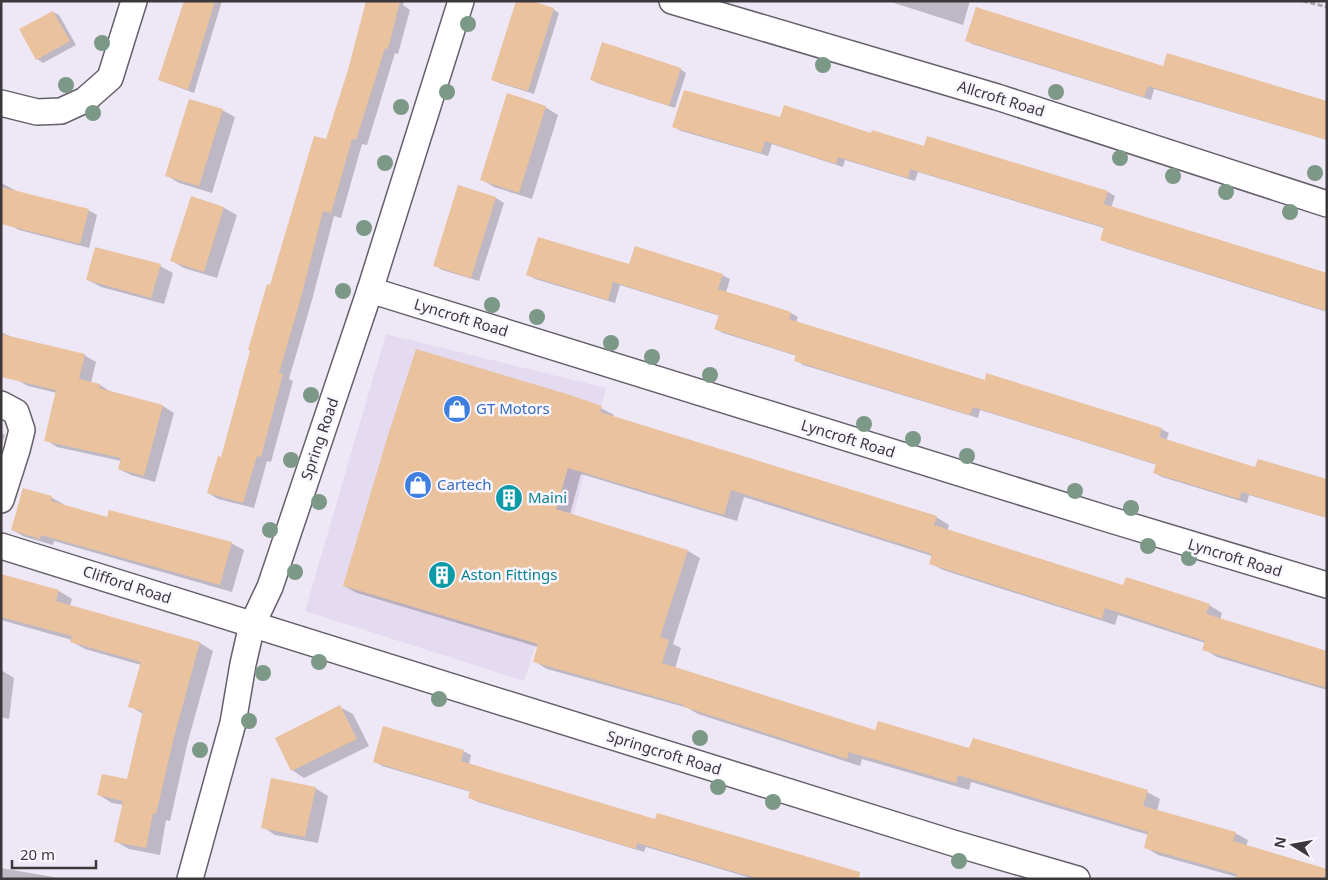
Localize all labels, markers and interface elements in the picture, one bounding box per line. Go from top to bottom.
street label: Allcroft Road [955,75,1047,121]
street label: Lyncroft Road [412,293,511,341]
shop icon: GT Motors [442,394,472,424]
street label: Spring Road [296,395,343,483]
place label: GT Motors [476,398,550,418]
street label: Lyncroft Road [799,414,898,462]
shop icon: Cartech [403,470,433,500]
place label: Cartech [437,474,491,494]
building icon: Maini [494,483,524,513]
place label: Maini [528,487,567,507]
street label: Lyncroft Road [1186,533,1285,581]
street label: Clifford Road [81,560,174,608]
building icon: Aston Fittings [427,560,457,590]
place label: Aston Fittings [461,564,557,584]
street label: Springcroft Road [605,725,724,779]
north arrow [1268,820,1318,870]
text: N [1269,835,1290,850]
scale bar [12,838,96,870]
text: 20 m [20,844,55,864]

